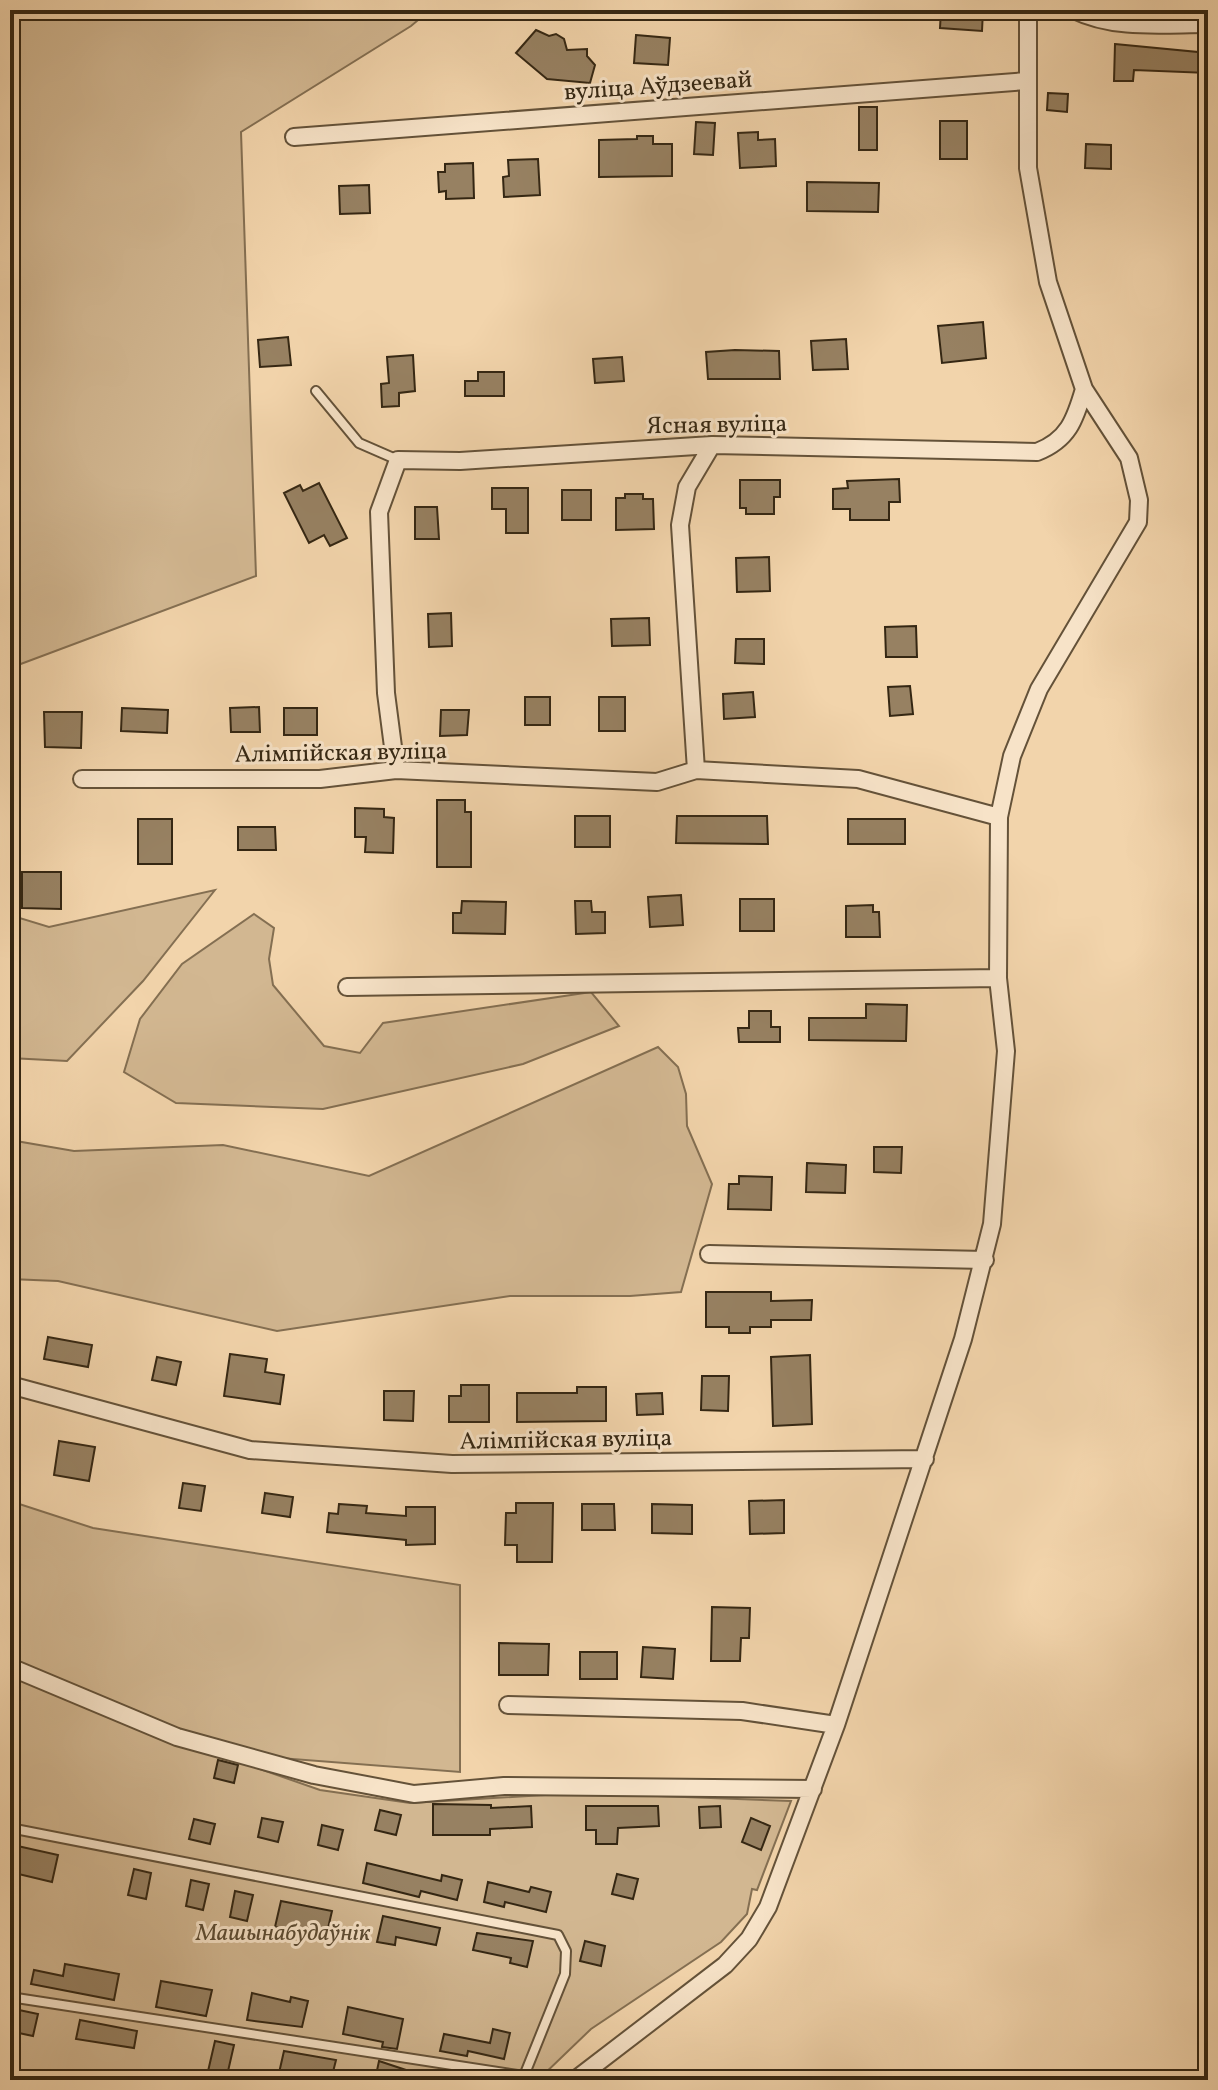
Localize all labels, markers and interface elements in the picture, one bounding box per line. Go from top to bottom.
street label: вуліца Аўдзеевай [563,63,753,111]
street label: Ясная вуліца [646,408,788,444]
street label: Алімпійская вуліца [234,735,448,773]
street label: Алімпійская вуліца [459,1422,673,1460]
park label: Машынабудаўнік [195,1917,371,1951]

